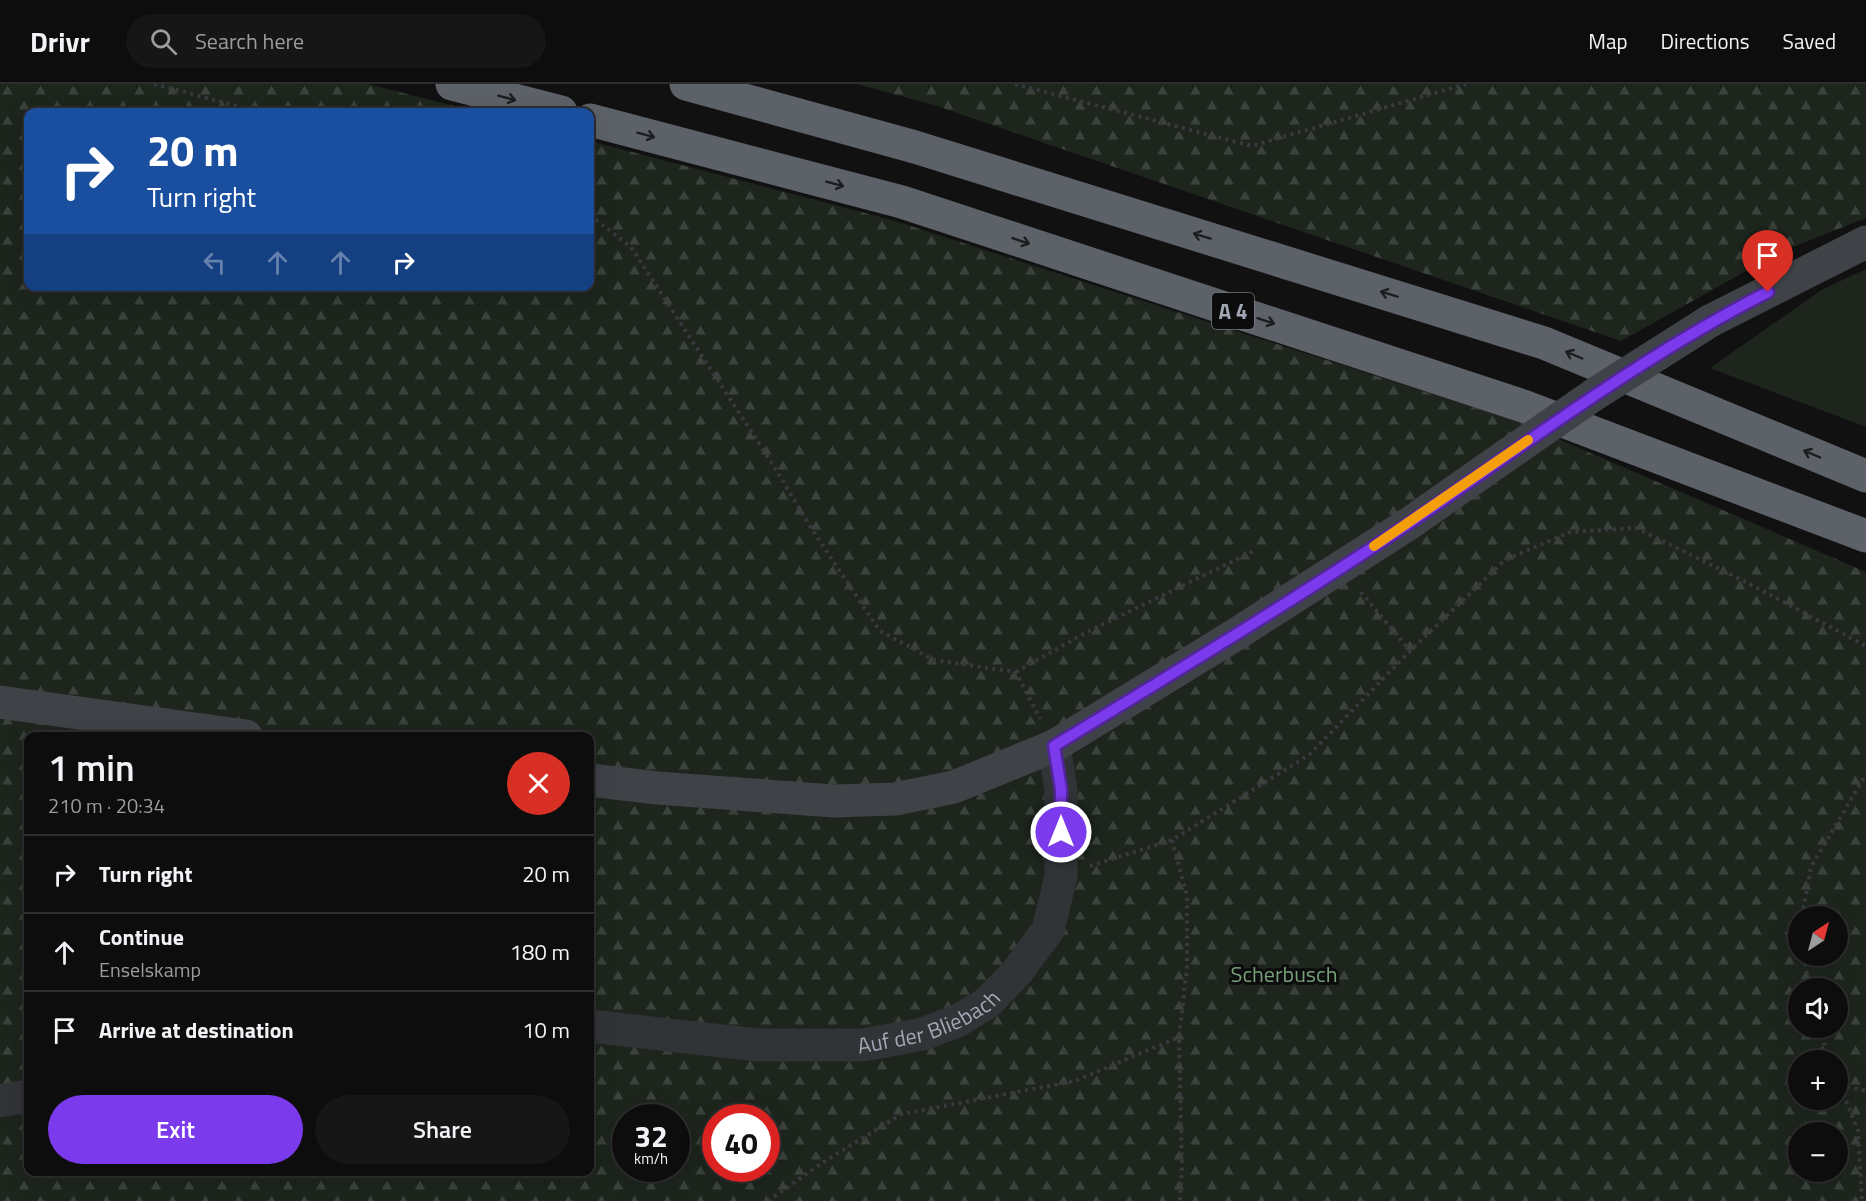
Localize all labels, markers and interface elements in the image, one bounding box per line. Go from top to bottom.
search box [126,14,546,68]
text: Drivr [30,20,90,63]
text: Search here [195,24,304,58]
icon: search [147,25,180,58]
text: Map [1588,25,1628,57]
text: Directions [1661,25,1750,57]
text: Saved [1783,25,1836,57]
one-way arrow [497,93,516,105]
text: 20 m [147,118,239,182]
one-way arrow [636,129,655,141]
icon: right [48,132,126,210]
text: Turn right [147,176,256,217]
one-way arrow [825,179,844,191]
one-way arrow [1193,230,1212,241]
pin [1742,230,1793,292]
one-way arrow [1011,236,1030,247]
icon: arrive [1751,239,1784,272]
icon: left [198,246,231,279]
icon: ahead [261,246,294,279]
icon: ahead [324,246,357,279]
icon: right [387,246,420,279]
one-way arrow [1380,288,1399,299]
road number: A 4 [1212,293,1254,329]
one-way arrow [1256,317,1275,328]
one-way arrow [1565,349,1583,360]
one-way arrow [1803,448,1822,459]
text: 1 min [48,740,135,795]
button: close [507,752,570,815]
text: 210 m · 20:34 [48,790,165,821]
position arrow [1029,800,1093,864]
text: Turn right [99,857,193,891]
text: 20 m [522,857,570,891]
icon: right [48,858,81,891]
north arrow [1788,906,1848,966]
map controls [1788,906,1848,1182]
text: Continue [99,920,184,954]
text: 180 m [510,935,570,969]
icon: ahead [48,936,81,969]
text: Enselskamp [99,954,201,985]
park label: Scherbusch [1231,957,1337,991]
button: sound [1788,978,1848,1038]
street label: Auf der Bliebach [855,982,1008,1063]
text: Arrive at destination [99,1013,294,1047]
text: 10 m [522,1013,570,1047]
icon: arrive [48,1014,81,1047]
button: + [1788,1050,1848,1110]
button: Exit [48,1095,303,1164]
button: Share [315,1095,570,1164]
speed limit sign: 40 [702,1104,780,1182]
text: 32 [634,1113,668,1159]
button: − [1788,1122,1848,1182]
text: km/h [634,1147,668,1170]

